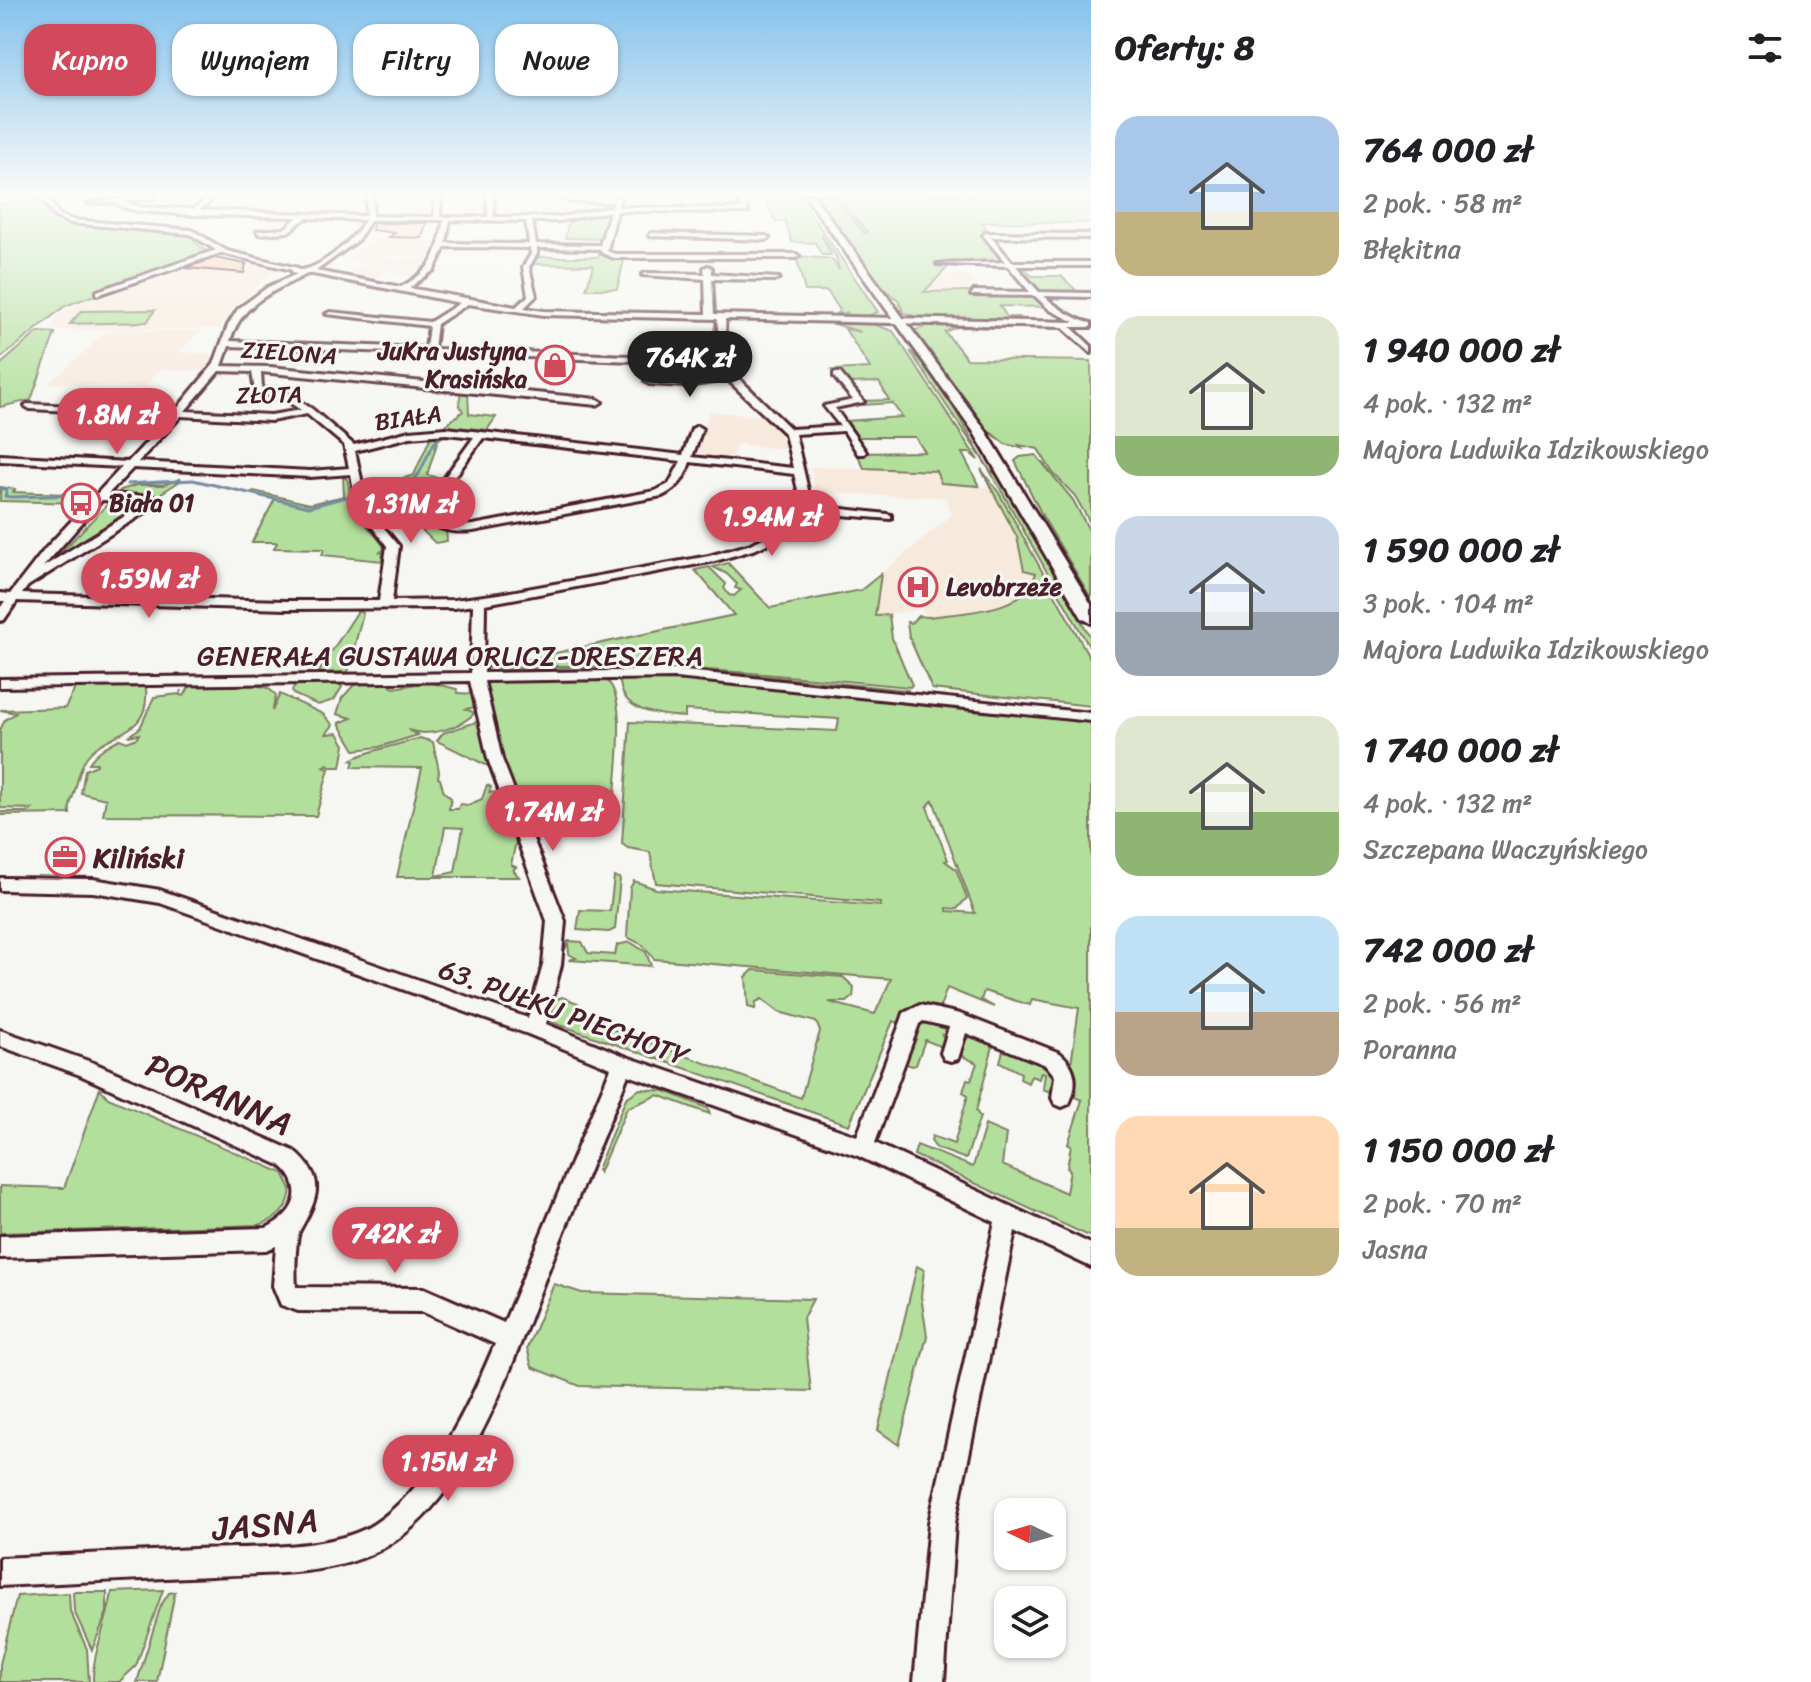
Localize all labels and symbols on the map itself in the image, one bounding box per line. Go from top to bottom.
street label: ZIELONA [239,329,339,377]
place label: JuKra Justyna Krasińska [376,330,528,400]
pin: 764K zł [616,331,764,399]
shop icon: JuKra Justyna Krasińska [534,344,576,386]
street label: ZŁOTA [235,373,303,417]
pin: 1.8M zł [43,388,191,456]
street label: BIAŁA [372,393,444,443]
pin: 1.31M zł [328,477,494,545]
bus stop icon: Biała 01 [60,482,102,524]
place label: Biała 01 [109,482,194,524]
pin: 1.94M zł [689,490,855,558]
pin: 1.59M zł [66,552,232,620]
hospital icon: Levobrzeże [897,566,939,608]
place label: Levobrzeże [946,566,1063,608]
street label: GENERAŁA GUSTAWA ORLICZ-DRESZERA [197,631,703,680]
pin: 1.74M zł [470,785,636,853]
place label: Kiliński [92,833,185,882]
office icon: Kiliński [44,836,86,878]
street label: 63. PUŁKU PIECHOTY [432,944,697,1081]
street label: PORANNA [136,1036,302,1154]
pin: 742K zł [321,1207,469,1275]
pin: 1.15M zł [365,1435,531,1503]
street label: JASNA [209,1491,320,1560]
north arrow [994,1498,1066,1570]

